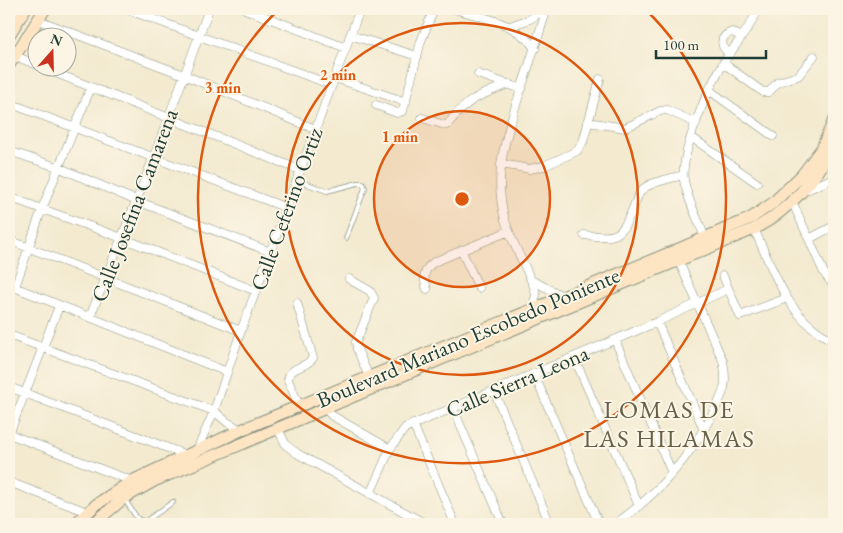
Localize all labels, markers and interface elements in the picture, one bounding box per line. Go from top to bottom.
north arrow [28,28,78,78]
scale bar [656,28,766,60]
text: N [48,29,65,50]
text: 100 m [663,35,700,54]
text: 2 min [320,65,357,84]
text: 3 min [205,78,242,97]
street label: Calle Josefina Camarena [84,104,185,306]
street label: Calle Ceferino Ortiz [244,123,330,295]
text: 1 min [382,127,419,146]
centre of rings [453,190,471,208]
street label: Boulevard Mariano Escobedo Poniente [312,260,624,415]
street label: Calle Sierra Leona [441,338,593,425]
district label: LOMAS DE LAS HILAMAS [583,393,755,454]

